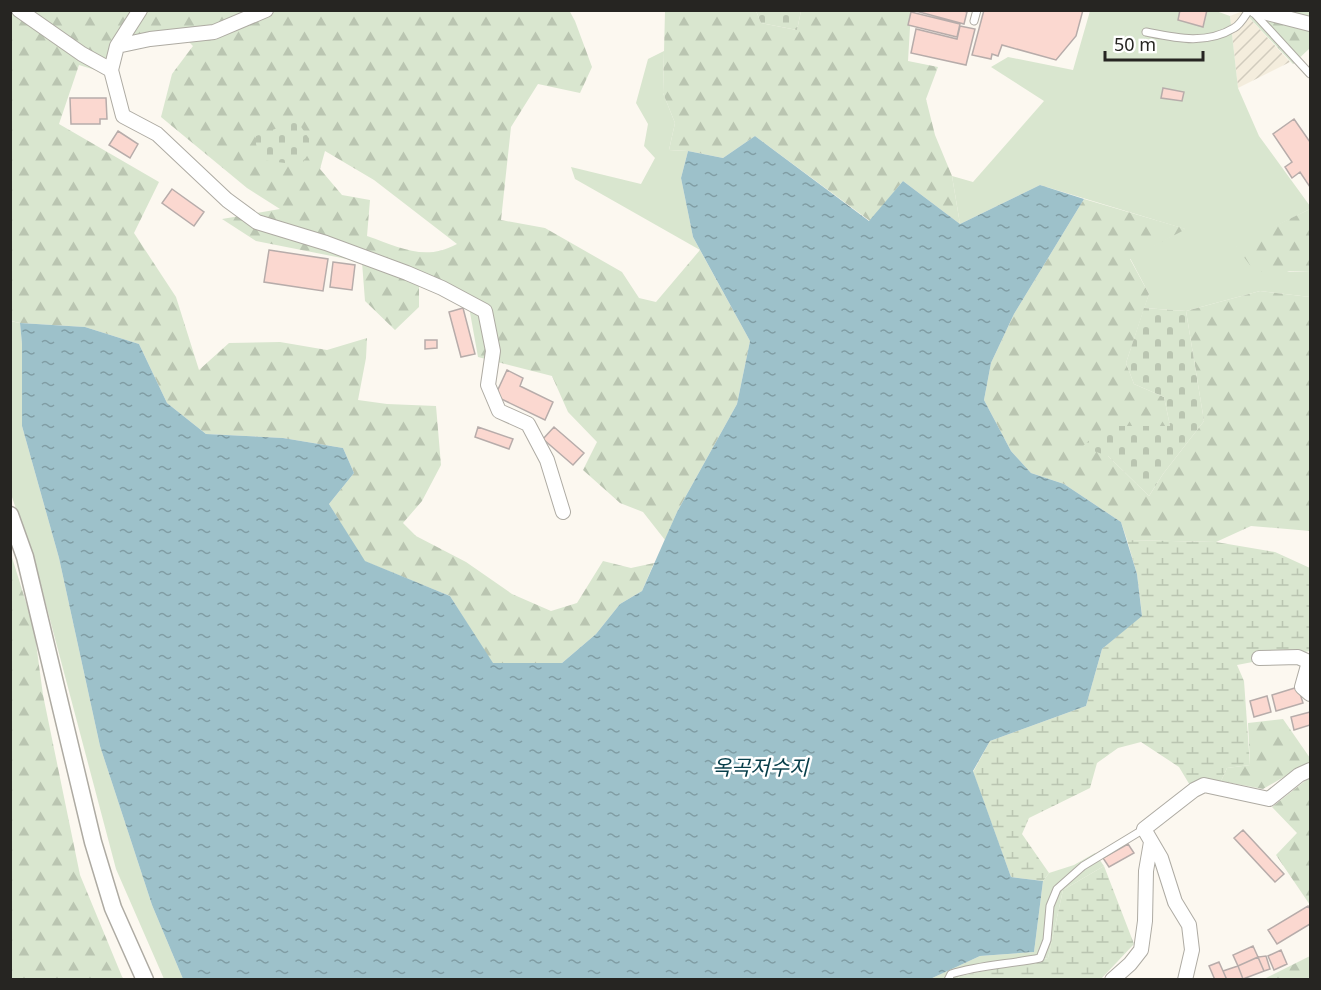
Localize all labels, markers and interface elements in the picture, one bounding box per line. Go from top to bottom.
scale bar [1105,24,1202,62]
text: 50 m [1114,32,1156,56]
water label: 옥곡저수지 [712,753,810,781]

